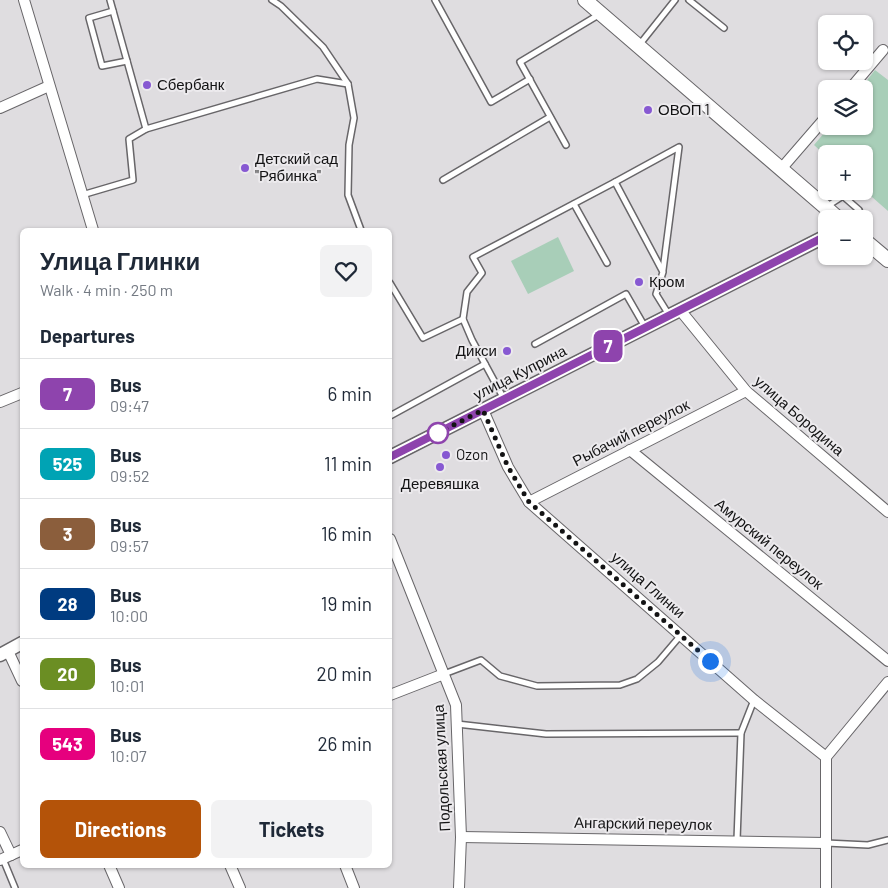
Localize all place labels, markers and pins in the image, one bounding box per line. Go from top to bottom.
place label: Сбербанк [157,75,225,93]
marker: Сбербанк [141,79,153,91]
place label: ОВОП 1 [658,100,710,118]
marker: ОВОП 1 [642,104,654,116]
place label: Детский сад "Рябинка" [255,149,338,184]
marker: Детский сад "Рябинка" [239,162,251,174]
place label: Кром [649,272,685,290]
marker: Кром [633,276,645,288]
place label: Дикси [456,341,497,359]
marker: Дикси [501,345,513,357]
unlabelled marker [427,422,449,444]
place label: Ozon [456,445,488,463]
marker: Ozon [440,449,452,461]
marker: Деревяшка [434,461,446,473]
place label: Деревяшка [401,474,480,492]

